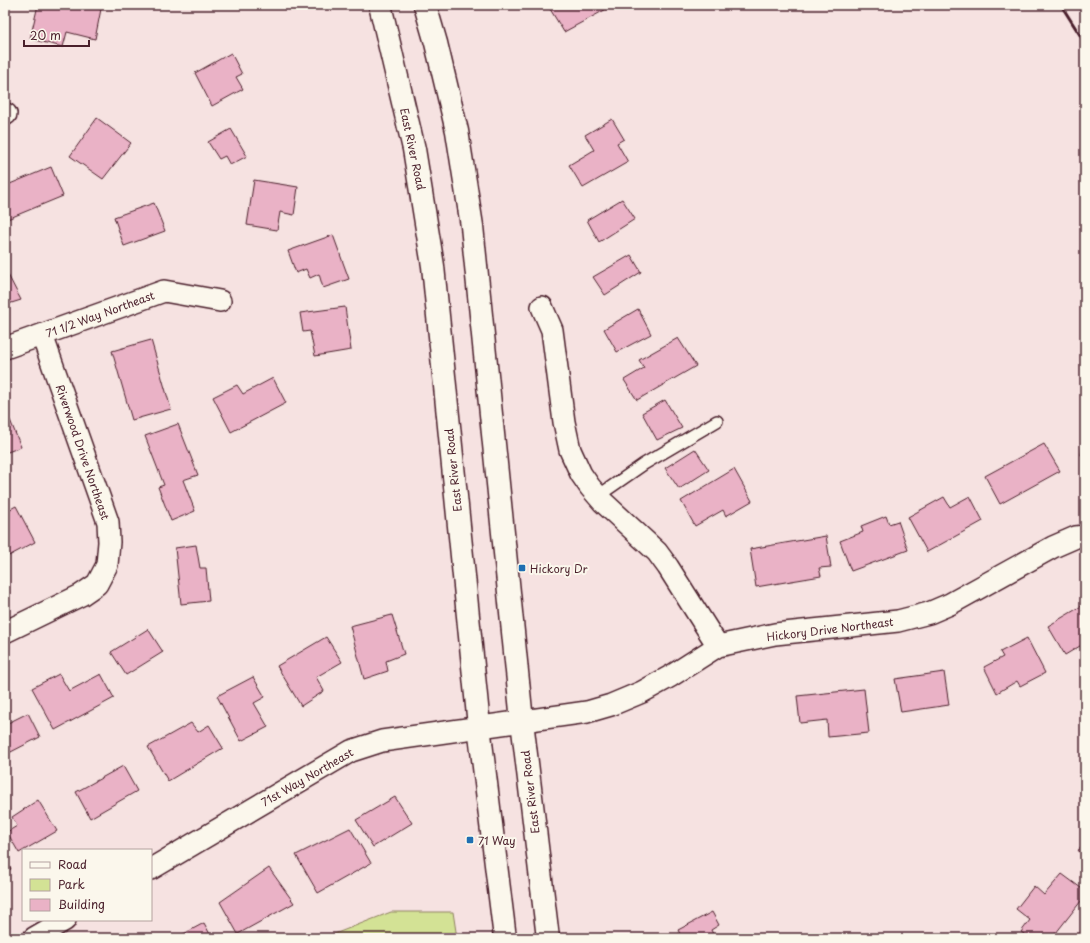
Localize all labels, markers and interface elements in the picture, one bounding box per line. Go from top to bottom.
scale bar [24,22,89,48]
text: 20 m [30,26,61,44]
street label: East River Road [396,106,430,192]
street label: 71 1/2 Way Northeast [43,286,157,342]
street label: Riverwood Drive Northeast [52,382,114,523]
street label: East River Road [440,427,466,512]
place label: Hickory Dr [530,560,588,577]
marker: Hickory Dr [517,563,527,573]
street label: Hickory Drive Northeast [766,613,895,645]
street label: 71st Way Northeast [258,743,357,810]
street label: East River Road [516,749,544,835]
place label: 71 Way [478,832,516,849]
marker: 71 Way [465,835,475,845]
legend [22,849,152,921]
text: Road [58,855,87,873]
text: Park [58,875,85,893]
text: Building [58,895,105,913]

